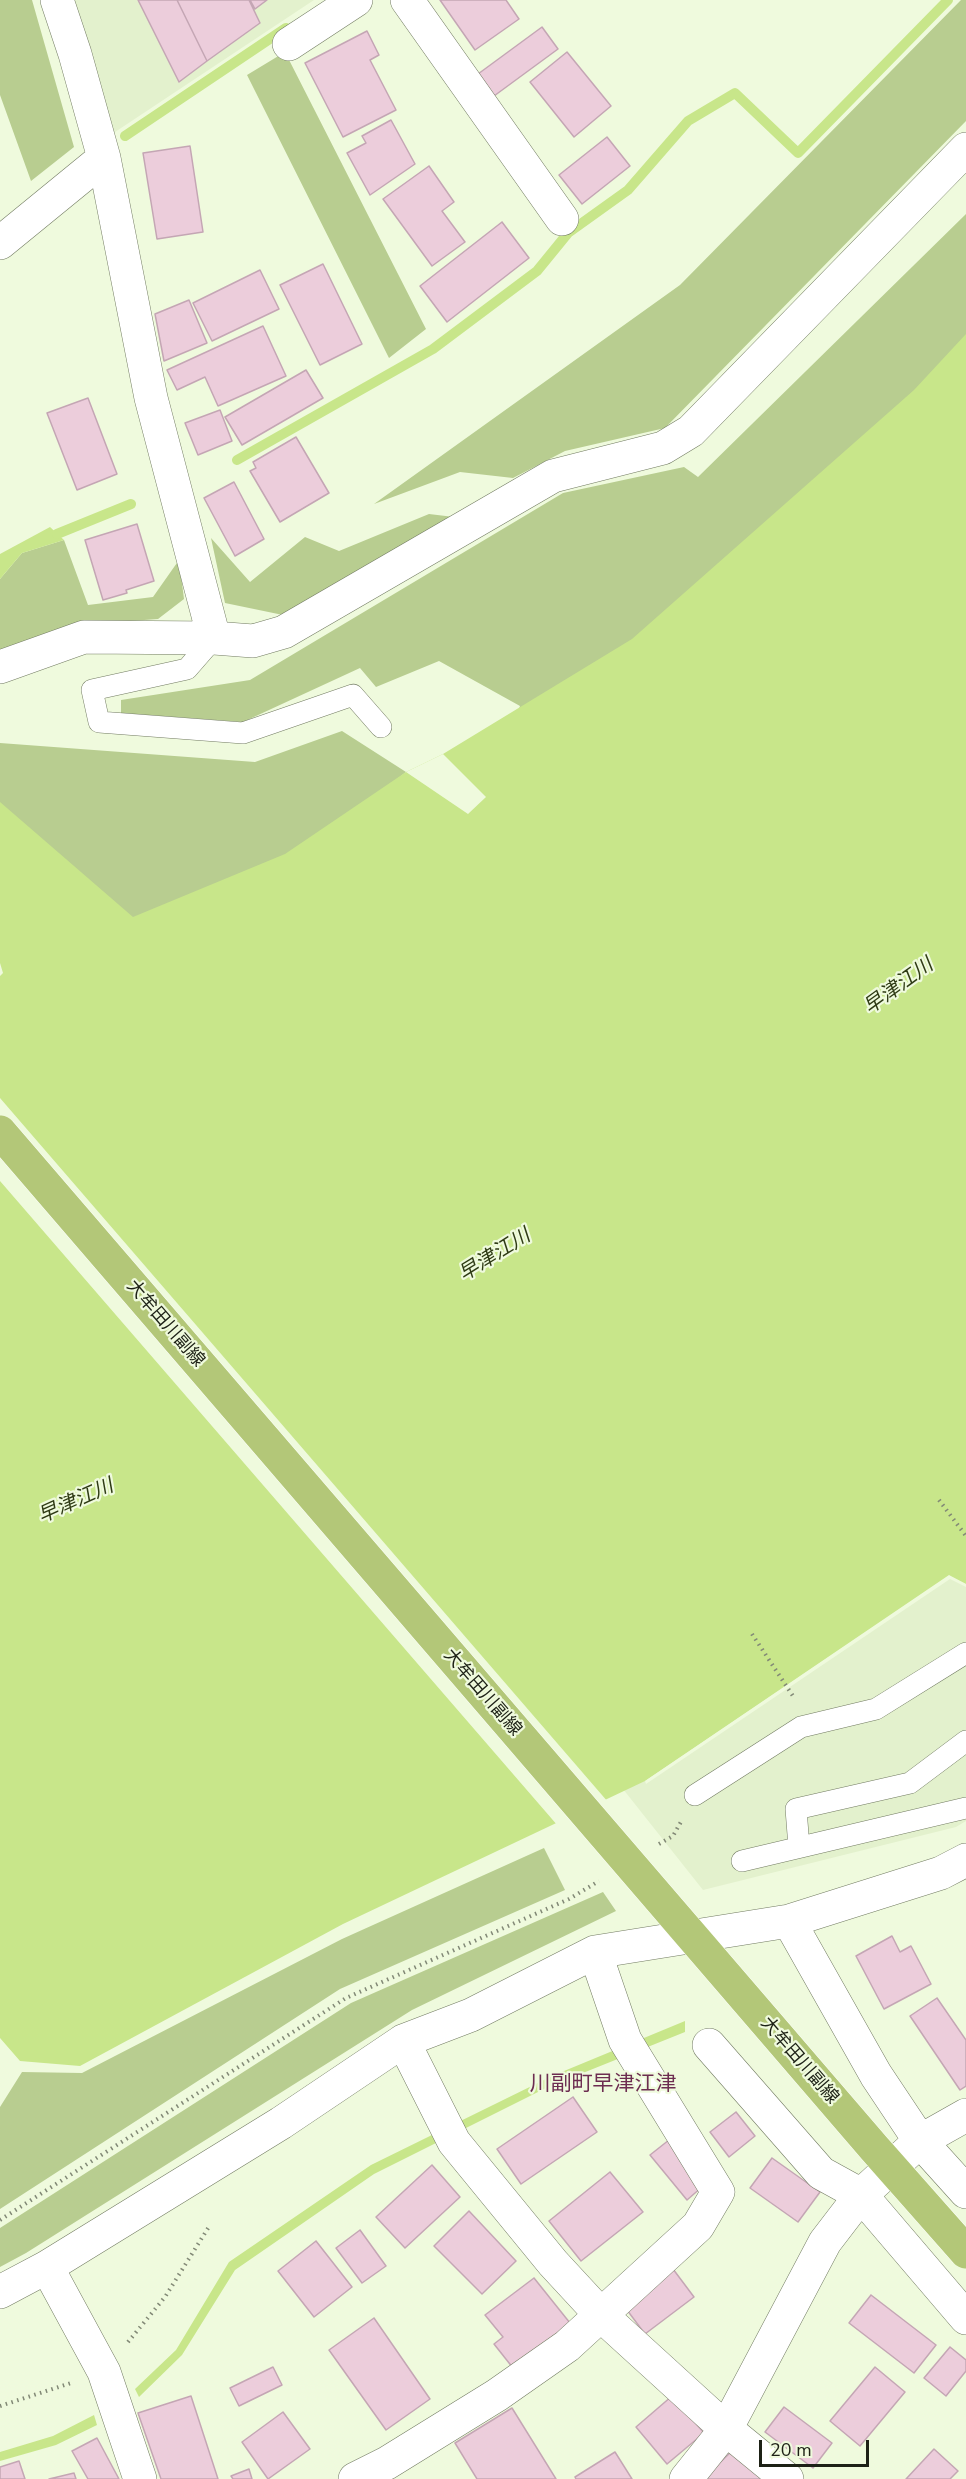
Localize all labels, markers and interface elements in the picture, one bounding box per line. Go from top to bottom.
water label: 早津江川 [860,954,938,1020]
water label: 早津江川 [455,1225,535,1287]
street label: 大牟田川副線 [121,1276,209,1372]
water label: 早津江川 [35,1475,117,1529]
street label: 大牟田川副線 [438,1645,526,1741]
street label: 大牟田川副線 [755,2013,843,2109]
district label: 川副町早津江津 [530,2072,676,2098]
scale bar [762,2428,872,2466]
text: 20 m [770,2438,812,2462]

